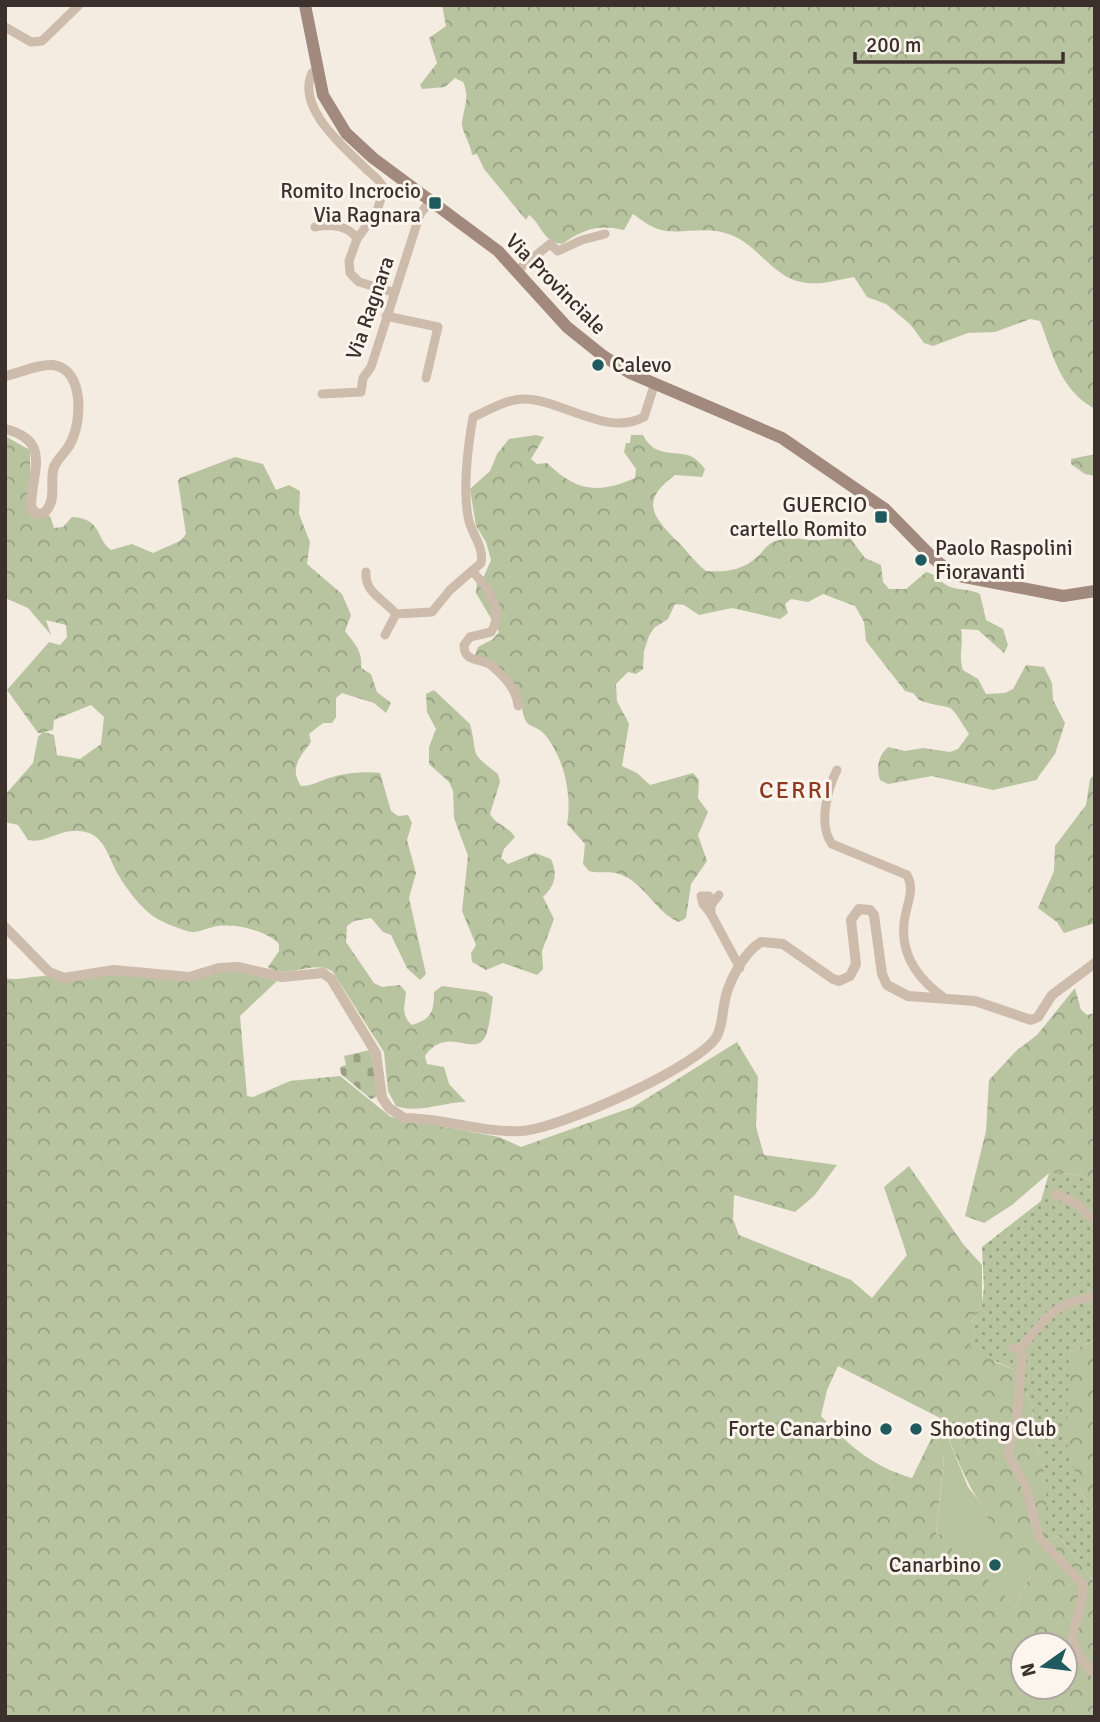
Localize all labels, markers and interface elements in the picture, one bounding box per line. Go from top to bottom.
scale bar [855,21,1063,65]
text: 200 m [866,32,921,58]
place label: Romito Incrocio Via Ragnara [280,178,421,228]
marker: Romito Incrocio Via Ragnara [427,195,443,211]
street label: Via Provinciale [500,228,612,340]
street label: Via Ragnara [340,253,400,363]
place label: Calevo [612,352,672,378]
marker: Calevo [590,357,606,373]
place label: GUERCIO cartello Romito [730,492,867,542]
marker: GUERCIO cartello Romito [873,509,889,525]
place label: Paolo Raspolini Fioravanti [935,535,1073,585]
marker: Paolo Raspolini Fioravanti [913,552,929,568]
district label: CERRI [759,775,833,805]
place label: Forte Canarbino [728,1416,872,1442]
place label: Shooting Club [930,1416,1056,1442]
marker: Forte Canarbino [878,1421,894,1437]
marker: Shooting Club [908,1421,924,1437]
place label: Canarbino [889,1552,981,1578]
marker: Canarbino [987,1557,1003,1573]
north arrow [1009,1631,1079,1701]
text: N [1015,1661,1042,1679]

